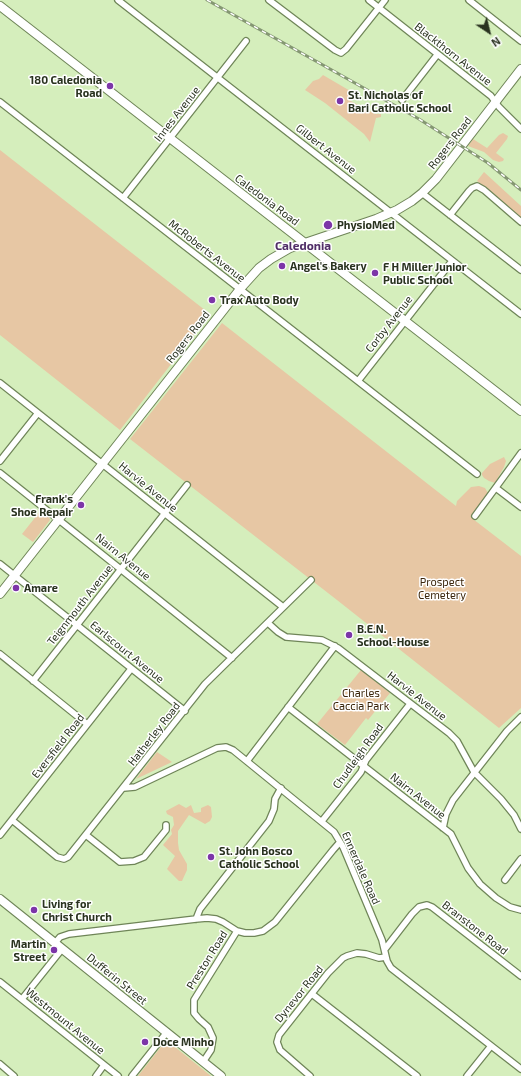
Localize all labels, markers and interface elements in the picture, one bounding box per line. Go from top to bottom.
north arrow [469,12,509,52]
street label: Blackthorn Avenue [412,20,494,88]
text: N [489,35,503,50]
place label: 180 Caledonia Road [30,73,102,99]
marker: 180 Caledonia Road [105,81,115,91]
street label: Innes Avenue [151,84,203,144]
place label: St. Nicholas of Bari Catholic School [348,88,452,114]
marker: St. Nicholas of Bari Catholic School [335,96,345,106]
street label: Rogers Road [425,114,475,172]
street label: Gilbert Avenue [293,121,359,177]
street label: Caledonia Road [232,172,302,228]
street label: McRoberts Avenue [166,217,248,285]
place label: PhysioMed [337,218,395,232]
marker: PhysioMed [322,219,334,231]
district label: Caledonia [275,239,331,253]
place label: Angel's Bakery [290,259,367,273]
place label: F H Miller Junior Public School [383,260,467,286]
marker: Angel's Bakery [277,261,287,271]
marker: F H Miller Junior Public School [370,268,380,278]
place label: Trax Auto Body [220,293,299,307]
street label: Corby Avenue [363,293,415,355]
marker: Trax Auto Body [207,295,217,305]
street label: Rogers Road [163,308,213,366]
street label: Harvie Avenue [116,459,180,515]
place label: Frank's Shoe Repair [11,492,73,518]
marker: Frank's Shoe Repair [76,500,86,510]
street label: Nairn Avenue [93,531,153,583]
street label: Teignmouth Avenue [45,562,115,648]
park label: Prospect Cemetery [418,575,466,601]
place label: Amare [24,581,58,595]
marker: Amare [11,583,21,593]
street label: Earlscourt Avenue [87,618,167,686]
place label: B.E.N. School-House [357,622,429,648]
marker: B.E.N. School-House [344,630,354,640]
street label: Harvie Avenue [385,669,449,723]
park label: Charles Caccia Park [333,686,389,712]
street label: Hatherley Road [125,700,183,768]
street label: Eversfield Road [29,711,87,781]
street label: Chudleigh Road [330,721,386,791]
street label: Nairn Avenue [388,770,448,822]
street label: Ennerdale Road [339,829,383,907]
place label: St. John Bosco Catholic School [219,844,299,870]
marker: St. John Bosco Catholic School [206,852,216,862]
place label: Living for Christ Church [42,897,112,923]
street label: Branstone Road [440,898,510,958]
marker: Living for Christ Church [29,905,39,915]
street label: Preston Road [184,928,230,992]
place label: Martin Street [11,937,46,963]
marker: Martin Street [49,945,59,955]
street label: Dufferin Street [84,951,150,1007]
street label: Dynevor Road [272,963,326,1025]
street label: Westmount Avenue [23,985,107,1057]
place label: Doce Minho [153,1035,214,1049]
marker: Doce Minho [140,1037,150,1047]

